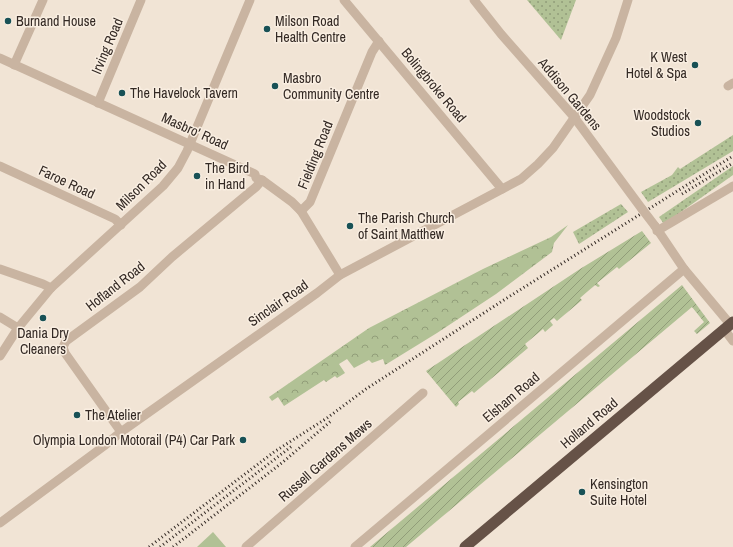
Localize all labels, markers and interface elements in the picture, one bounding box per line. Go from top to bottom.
place label: Burnand House [16,12,96,30]
place label: Milson Road Health Centre [275,12,346,46]
street label: Irving Road [87,15,127,77]
marker: Burnand House [3,16,13,26]
marker: Milson Road Health Centre [262,24,272,34]
street label: Bolingbroke Road [398,44,470,126]
place label: K West Hotel & Spa [626,48,688,82]
street label: Addison Gardens [534,53,606,134]
marker: K West Hotel & Spa [690,60,700,70]
place label: Masbro Community Centre [283,69,379,103]
marker: Masbro Community Centre [270,81,280,91]
place label: The Havelock Tavern [130,84,238,102]
marker: The Havelock Tavern [117,88,127,98]
place label: Woodstock Studios [633,106,690,140]
street label: Masbro' Road [159,108,231,154]
street label: Fielding Road [293,118,337,192]
marker: Woodstock Studios [693,118,703,128]
street label: Milson Road [112,156,170,214]
place label: The Bird in Hand [205,159,249,193]
street label: Faroe Road [36,161,98,203]
marker: The Bird in Hand [192,171,202,181]
place label: The Parish Church of Saint Matthew [358,209,454,243]
marker: The Parish Church of Saint Matthew [345,221,355,231]
street label: Hofland Road [82,257,148,315]
street label: Sinclair Road [244,276,312,330]
marker: Dania Dry Cleaners [38,313,48,323]
place label: Dania Dry Cleaners [17,324,69,358]
street label: Elsham Road [479,368,543,426]
street label: Holland Road [557,394,621,452]
place label: The Atelier [85,406,141,424]
marker: The Atelier [72,410,82,420]
street label: Russell Gardens Mews [275,414,376,506]
place label: Olympia London Motorail (P4) Car Park [33,431,235,449]
marker: Olympia London Motorail (P4) Car Park [238,435,248,445]
place label: Kensington Suite Hotel [590,475,648,509]
marker: Kensington Suite Hotel [577,487,587,497]

